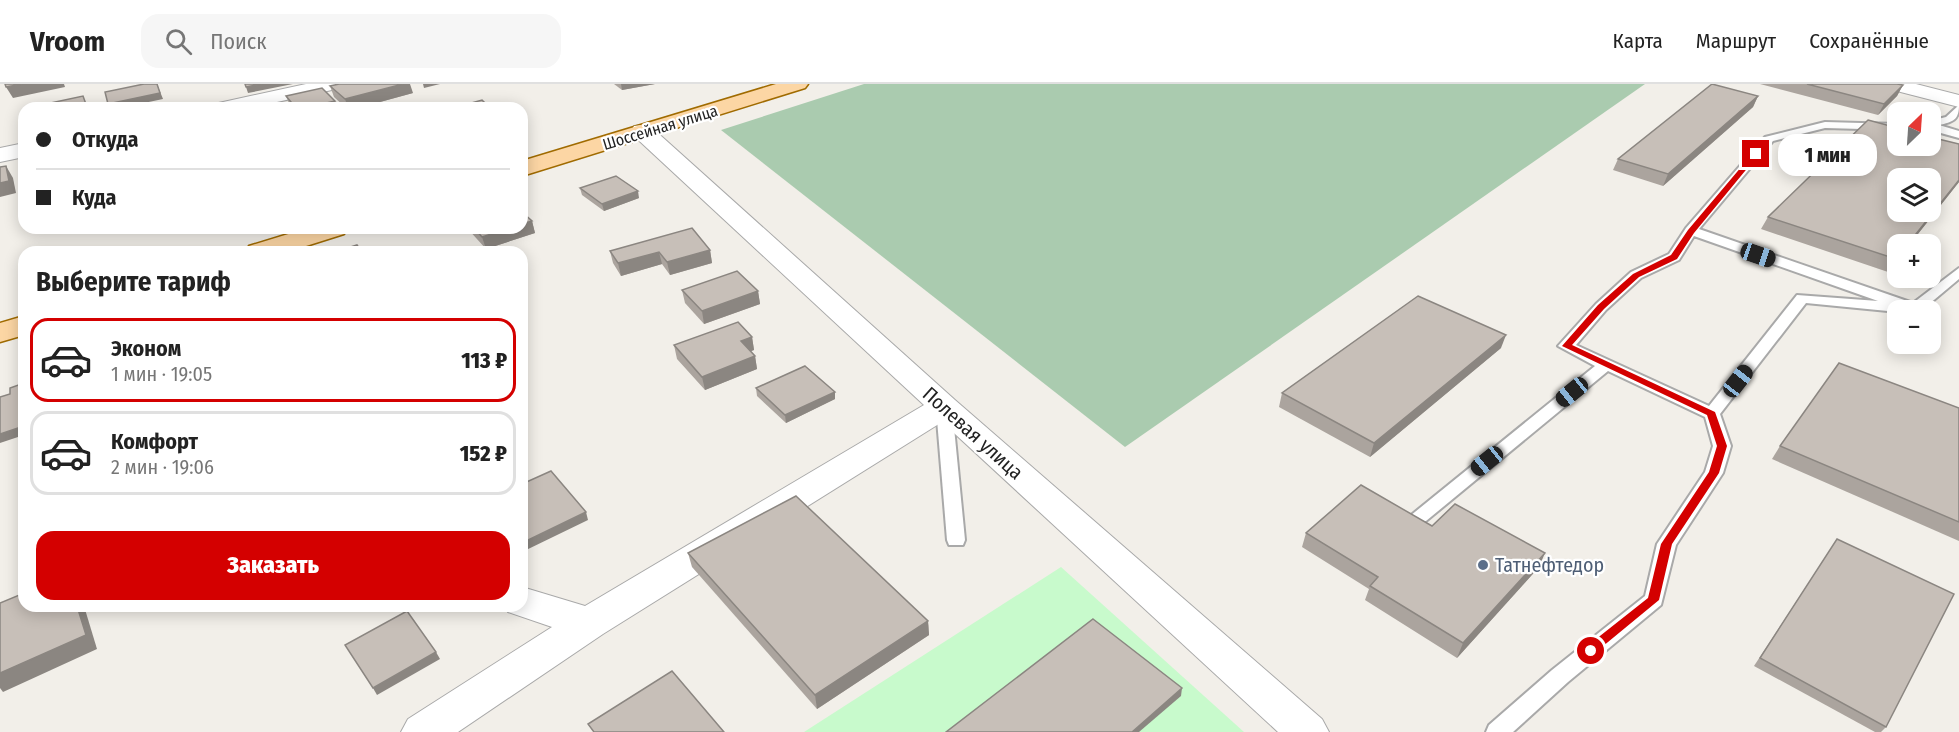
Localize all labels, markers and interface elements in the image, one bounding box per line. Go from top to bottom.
search box [141,14,561,68]
text: Vroom [30,25,105,58]
icon: search [162,25,195,58]
text: Поиск [210,28,267,55]
text: Карта [1613,28,1663,54]
text: Маршрут [1696,28,1776,54]
text: Сохранённые [1809,28,1929,54]
street label: Шоссейная улица [600,101,720,154]
north arrow [1887,102,1941,156]
map controls [1887,102,1941,354]
text: Откуда [72,126,139,153]
callout: 1 мин [1777,133,1876,175]
route end [1742,140,1769,167]
text: 1 мин [1804,143,1851,167]
button: layers [1887,168,1941,222]
text: Куда [72,184,116,211]
button: + [1887,234,1941,288]
car [1738,241,1778,269]
text: Выберите тариф [36,266,231,298]
button: − [1887,300,1941,354]
icon: car [39,333,93,387]
text: Эконом [111,335,181,362]
text: 113 ₽ [461,347,507,374]
car [1720,361,1756,401]
text: 1 мин · 19:05 [111,362,212,386]
car [1552,374,1592,410]
street label: Полевая улица [918,382,1028,484]
icon: car [39,426,93,480]
text: Комфорт [111,428,198,455]
text: 152 ₽ [460,440,507,467]
car [1467,443,1507,479]
text: 2 мин · 19:06 [111,455,214,479]
button: Заказать [36,531,510,600]
place label: Татнефтедор [1495,553,1604,577]
marker: Татнефтедор [1476,558,1490,572]
route start [1577,637,1604,664]

